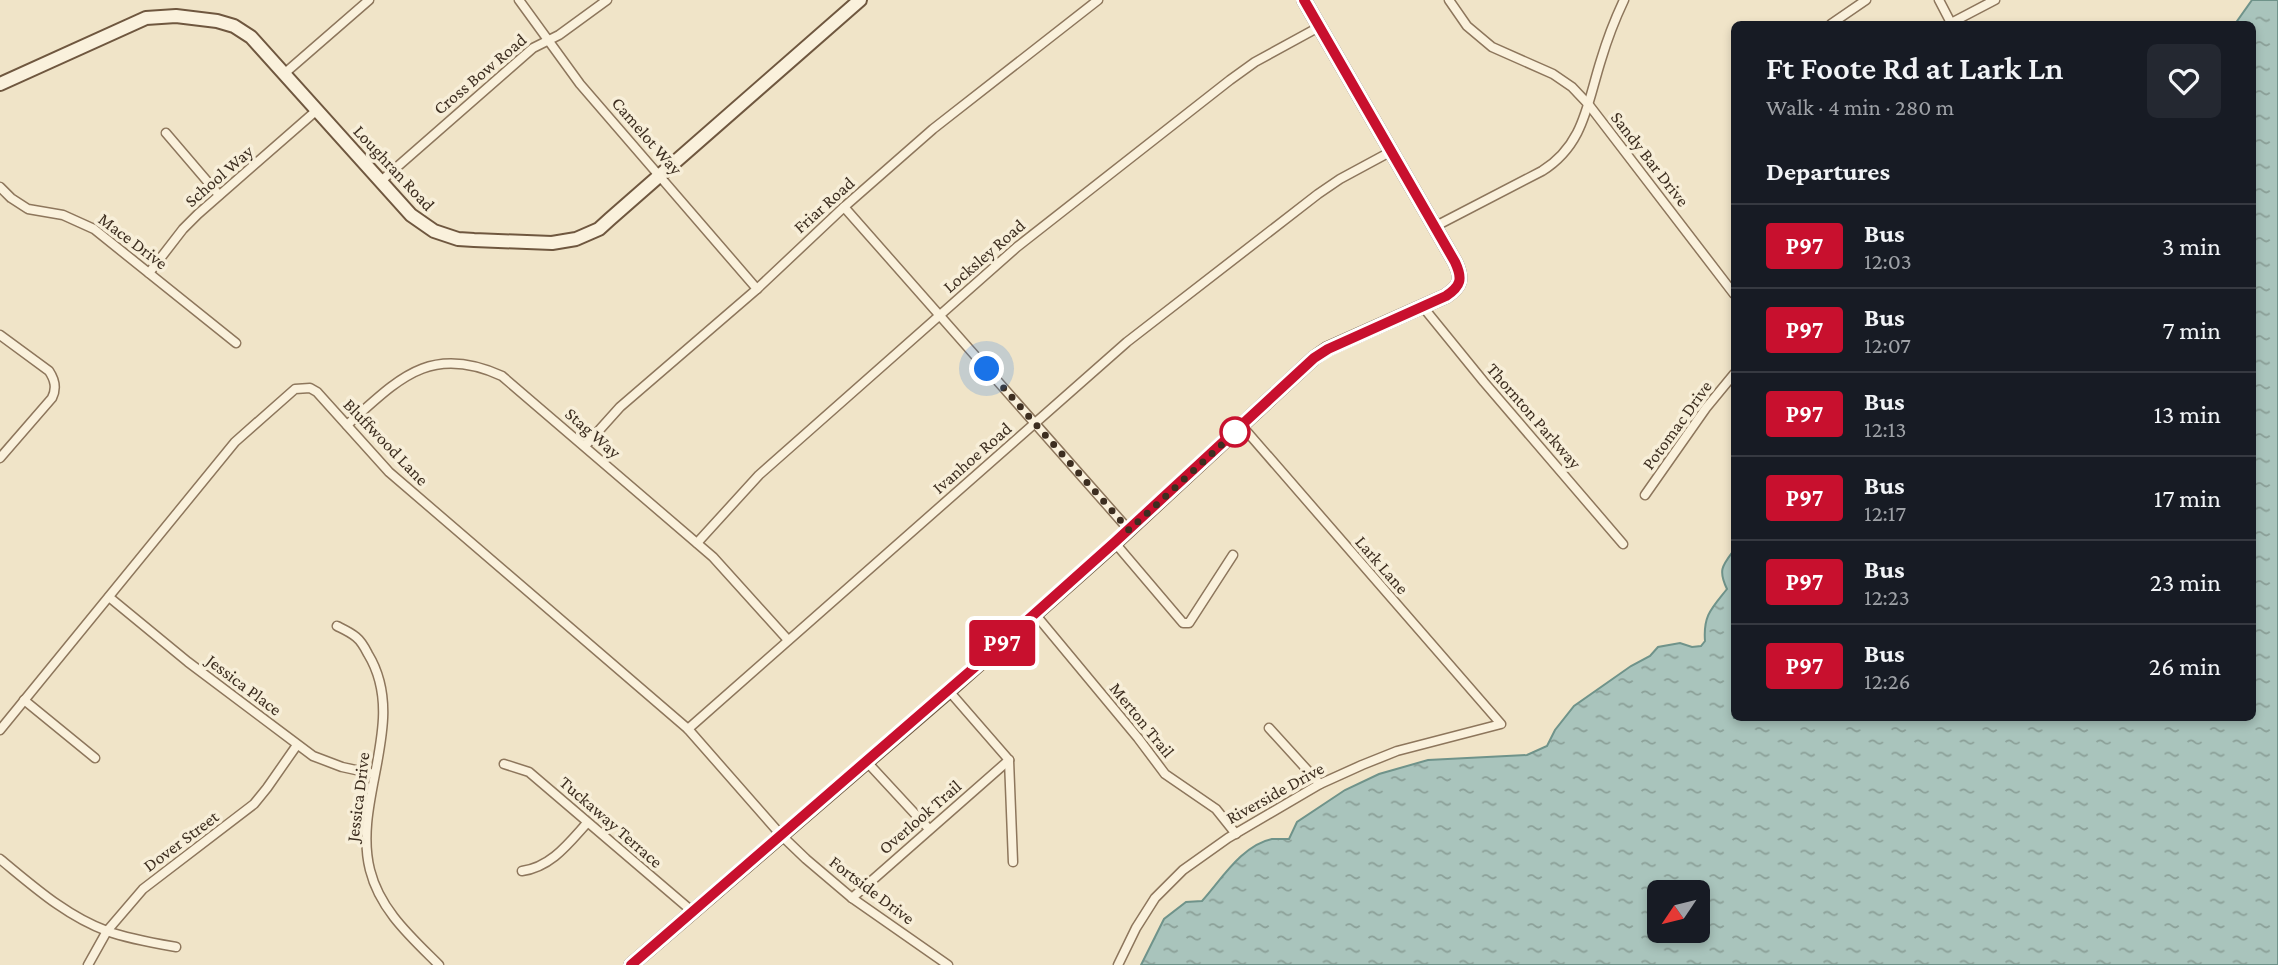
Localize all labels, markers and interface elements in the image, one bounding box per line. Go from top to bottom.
street label: Cross Bow Road [430,29,531,119]
button: heart [2147,44,2221,118]
text: Ft Foote Rd at Lark Ln [1766,49,2064,86]
street label: Camelot Way [608,93,687,179]
text: Walk · 4 min · 280 m [1766,94,1954,120]
street label: Sandy Bar Drive [1607,108,1693,210]
street label: Loughran Road [349,121,439,215]
street label: School Way [181,141,258,211]
text: Departures [1766,157,1890,186]
street label: Friar Road [790,172,859,237]
street label: Mace Drive [95,209,171,273]
street label: Locksley Road [939,215,1029,297]
text: Bus [1864,219,1905,248]
text: P97 [1786,232,1823,259]
text: 3 min [2162,232,2221,261]
text: 12:03 [1864,248,1912,274]
text: Bus [1864,303,1905,332]
text: P97 [1786,316,1823,343]
text: 7 min [2162,316,2221,345]
text: 12:07 [1864,332,1911,358]
your location [969,351,1004,386]
street label: Thornton Parkway [1483,359,1586,474]
street label: Potomac Drive [1638,377,1716,473]
text: Bus [1864,387,1905,416]
street label: Bluffwood Lane [339,394,433,490]
text: P97 [1786,400,1823,427]
text: 13 min [2153,400,2221,429]
street label: Stag Way [561,403,625,463]
text: 12:13 [1864,416,1906,442]
unlabelled marker [1220,417,1250,447]
street label: Ivanhoe Road [928,418,1016,498]
text: Bus [1864,471,1905,500]
text: P97 [1786,484,1823,511]
text: 17 min [2154,484,2221,513]
text: 12:17 [1864,500,1906,526]
street label: Lark Lane [1351,532,1413,598]
text: Bus [1864,555,1905,584]
text: P97 [1786,568,1823,595]
text: 23 min [2150,568,2221,597]
text: 12:23 [1864,584,1910,610]
line badge: P97 [962,620,1042,666]
text: P97 [983,629,1021,656]
text: Bus [1864,639,1905,668]
street label: Jessica Place [201,649,285,720]
text: P97 [1786,652,1823,679]
text: 26 min [2149,652,2221,681]
text: 12:26 [1864,668,1911,694]
street label: Merton Trail [1106,678,1178,762]
street label: Jessica Drive [342,751,373,845]
street label: Riverside Drive [1223,758,1327,828]
street label: Tuckaway Terrace [556,772,666,872]
street label: Overlook Trail [875,776,965,858]
street label: Dover Street [139,806,223,876]
street label: Fortside Drive [826,852,919,929]
north arrow [1647,880,1710,943]
map controls [1647,880,1710,943]

